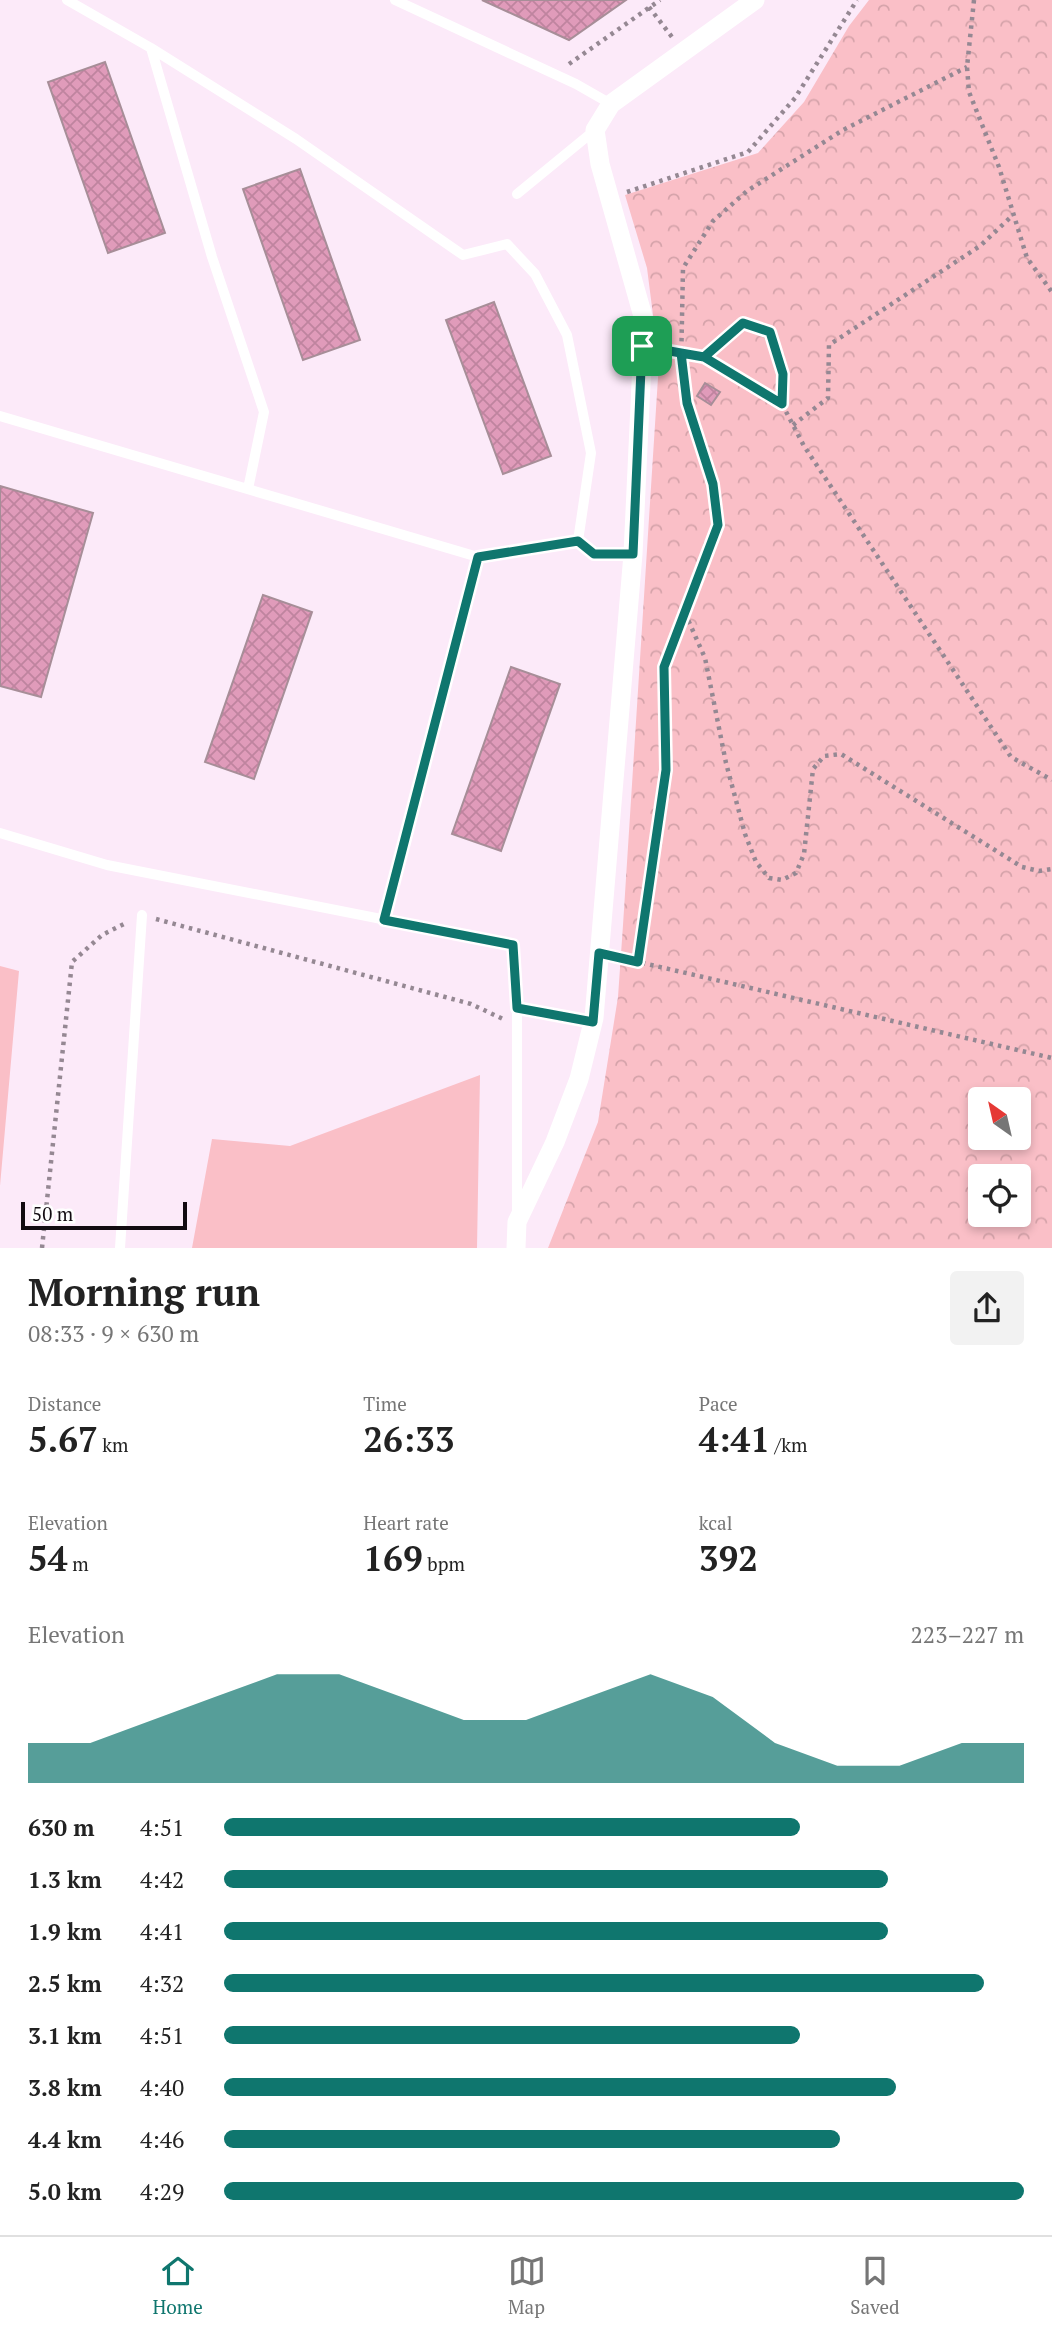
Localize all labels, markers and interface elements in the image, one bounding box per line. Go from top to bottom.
pin [612,316,672,376]
icon: arrive [623,327,661,365]
north arrow [968,1087,1031,1150]
map controls [968,1087,1031,1227]
button: locate [968,1164,1031,1227]
scale bar [21,1199,187,1231]
text: 50 m [32,1201,73,1226]
text: Morning run [28,1267,260,1317]
button: share [950,1271,1024,1345]
text: 08:33 · 9 × 630 m [28,1318,199,1349]
text: Distance [28,1391,101,1416]
text: Time [363,1391,407,1416]
text: Pace [699,1391,738,1416]
text: 5.67 [28,1416,98,1462]
text: 26:33 [363,1416,454,1462]
text: 4:41 [699,1416,770,1462]
text: km [98,1432,129,1457]
text: /km [770,1432,807,1457]
text: Elevation [28,1510,108,1535]
text: Heart rate [363,1510,449,1535]
text: kcal [699,1510,732,1535]
text: 54 [28,1535,68,1581]
text: 169 [363,1535,423,1581]
text: 392 [699,1535,758,1581]
text: m [68,1551,89,1576]
text: bpm [423,1551,465,1576]
text: Elevation [28,1619,125,1650]
text: 223–227 m [911,1619,1024,1650]
text: 630 m [28,1812,94,1843]
text: 4:51 [140,1812,184,1843]
text: 1.3 km [28,1864,102,1895]
text: 4:42 [140,1864,184,1895]
text: 1.9 km [28,1916,102,1947]
text: 4:41 [140,1916,184,1947]
text: 2.5 km [28,1968,102,1999]
text: 4:32 [140,1968,184,1999]
text: 3.1 km [28,2020,102,2051]
text: 4:51 [140,2020,184,2051]
text: 3.8 km [28,2072,102,2103]
text: 4:40 [140,2072,184,2103]
text: 4.4 km [28,2124,102,2155]
text: 4:46 [140,2124,184,2155]
text: 5.0 km [28,2176,102,2207]
text: 4:29 [140,2176,184,2207]
tab: Home [152,2252,203,2319]
tab: Map [508,2252,546,2319]
tab: Saved [850,2252,900,2319]

